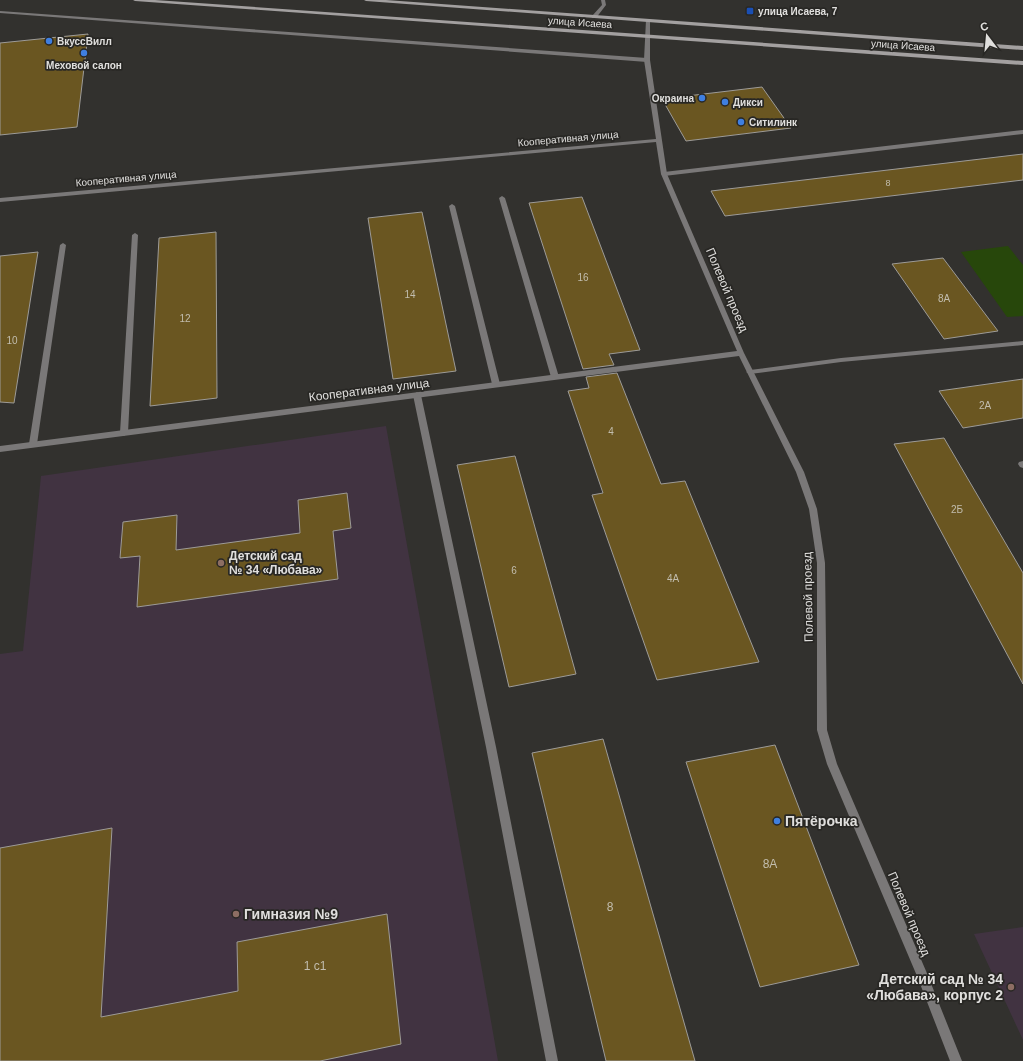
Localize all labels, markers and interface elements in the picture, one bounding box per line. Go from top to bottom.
marker: улица Исаева, 7 [745,6,755,16]
place label: улица Исаева, 7 [758,6,838,17]
street label: улица Исаева [547,15,613,30]
north arrow [967,16,1007,56]
text: С [979,20,990,33]
marker: ВкуссВилл [44,36,54,46]
place label: ВкуссВилл [57,36,112,47]
street label: улица Исаева [870,38,936,53]
marker: Меховой салон [79,48,89,58]
place label: Меховой салон [46,60,122,71]
place label: Окраина [652,93,694,104]
marker: Окраина [697,93,707,103]
marker: Дикси [720,97,730,107]
place label: Дикси [733,97,763,108]
marker: Ситилинк [736,117,746,127]
place label: Ситилинк [749,117,798,128]
street label: Кооперативная улица [517,129,619,148]
street label: Кооперативная улица [75,169,177,188]
house number: 8 [885,178,891,188]
street label: Полевой проезд [703,246,751,334]
house number: 16 [577,272,589,283]
house number: 14 [404,289,416,300]
house number: 8А [938,293,950,304]
house number: 12 [179,313,191,324]
house number: 10 [6,335,18,346]
street label: Кооперативная улица [308,376,430,404]
house number: 2А [979,400,991,411]
house number: 4 [608,426,614,437]
house number: 2Б [951,504,963,515]
place label: Детский сад № 34 «Любава» [229,549,323,577]
street label: Полевой проезд [800,552,816,642]
marker: Детский сад № 34 «Любава» [216,558,226,568]
house number: 6 [511,565,517,576]
house number: 4А [667,573,679,584]
place label: Пятёрочка [785,813,858,829]
marker: Пятёрочка [772,816,782,826]
house number: 8А [763,857,777,871]
street label: Полевой проезд [885,870,933,958]
house number: 8 [607,900,614,914]
place label: Гимназия №9 [244,906,338,922]
marker: Гимназия №9 [231,909,241,919]
house number: 1 с1 [304,959,327,973]
place label: Детский сад № 34 «Любава», корпус 2 [866,971,1003,1003]
marker: Детский сад № 34 «Любава», корпус 2 [1006,982,1016,992]

